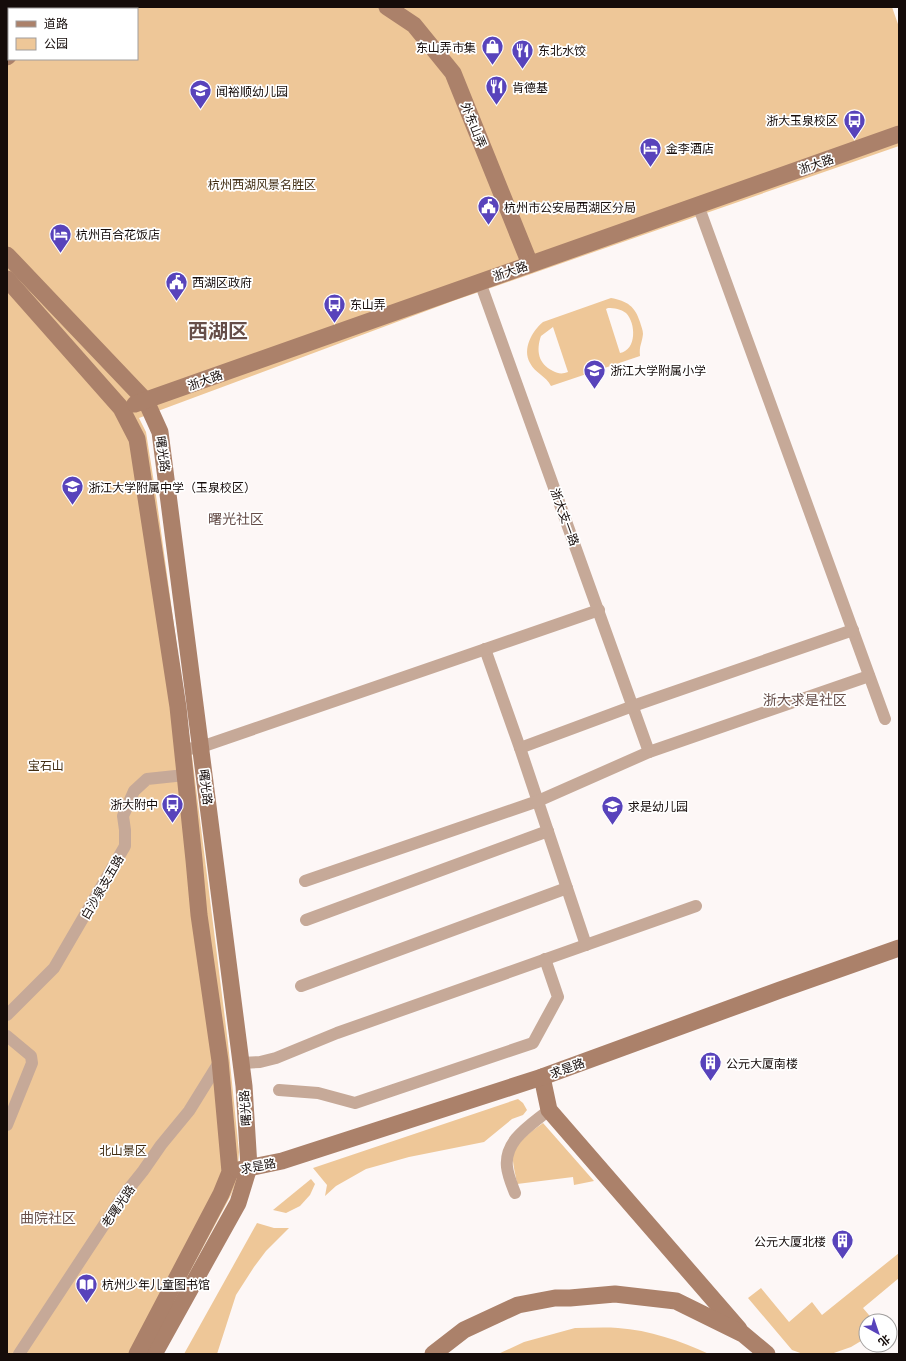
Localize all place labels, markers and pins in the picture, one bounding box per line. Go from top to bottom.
shop icon: 东山弄市集 [479,34,505,67]
restaurant icon: 东北水饺 [510,37,536,70]
place label: 东山弄市集 [416,40,476,55]
place label: 东北水饺 [538,43,586,58]
restaurant icon: 肯德基 [483,74,509,107]
school or university icon: 闻裕顺幼儿园 [187,78,213,111]
place label: 肯德基 [512,80,548,95]
place label: 闻裕顺幼儿园 [216,84,288,99]
bus stop icon: 浙大玉泉校区 [841,107,867,140]
place label: 浙大玉泉校区 [766,113,838,128]
hotel icon: 金李酒店 [638,135,664,168]
place label: 金李酒店 [666,141,714,156]
public building icon: 杭州市公安局西湖区分局 [476,194,502,227]
place label: 杭州市公安局西湖区分局 [504,200,636,215]
hotel icon: 杭州百合花饭店 [48,221,74,254]
place label: 杭州百合花饭店 [76,227,160,242]
public building icon: 西湖区政府 [164,269,190,302]
place label: 西湖区政府 [192,275,252,290]
bus stop icon: 东山弄 [321,291,347,324]
place label: 东山弄 [350,297,386,312]
school or university icon: 浙江大学附属小学 [582,357,608,390]
place label: 浙江大学附属小学 [610,363,706,378]
school or university icon: 浙江大学附属中学（玉泉校区） [59,474,85,507]
place label: 浙江大学附属中学（玉泉校区） [88,480,256,495]
bus stop icon: 浙大附中 [160,791,186,824]
school or university icon: 求是幼儿园 [599,793,625,826]
place label: 浙大附中 [110,797,158,812]
place label: 求是幼儿园 [628,799,688,814]
building icon: 公元大厦南楼 [698,1050,724,1083]
place label: 公元大厦南楼 [726,1056,798,1071]
building icon: 公元大厦北楼 [829,1228,855,1261]
place label: 公元大厦北楼 [754,1234,826,1249]
library icon: 杭州少年儿童图书馆 [73,1271,99,1304]
place label: 杭州少年儿童图书馆 [102,1277,210,1292]

